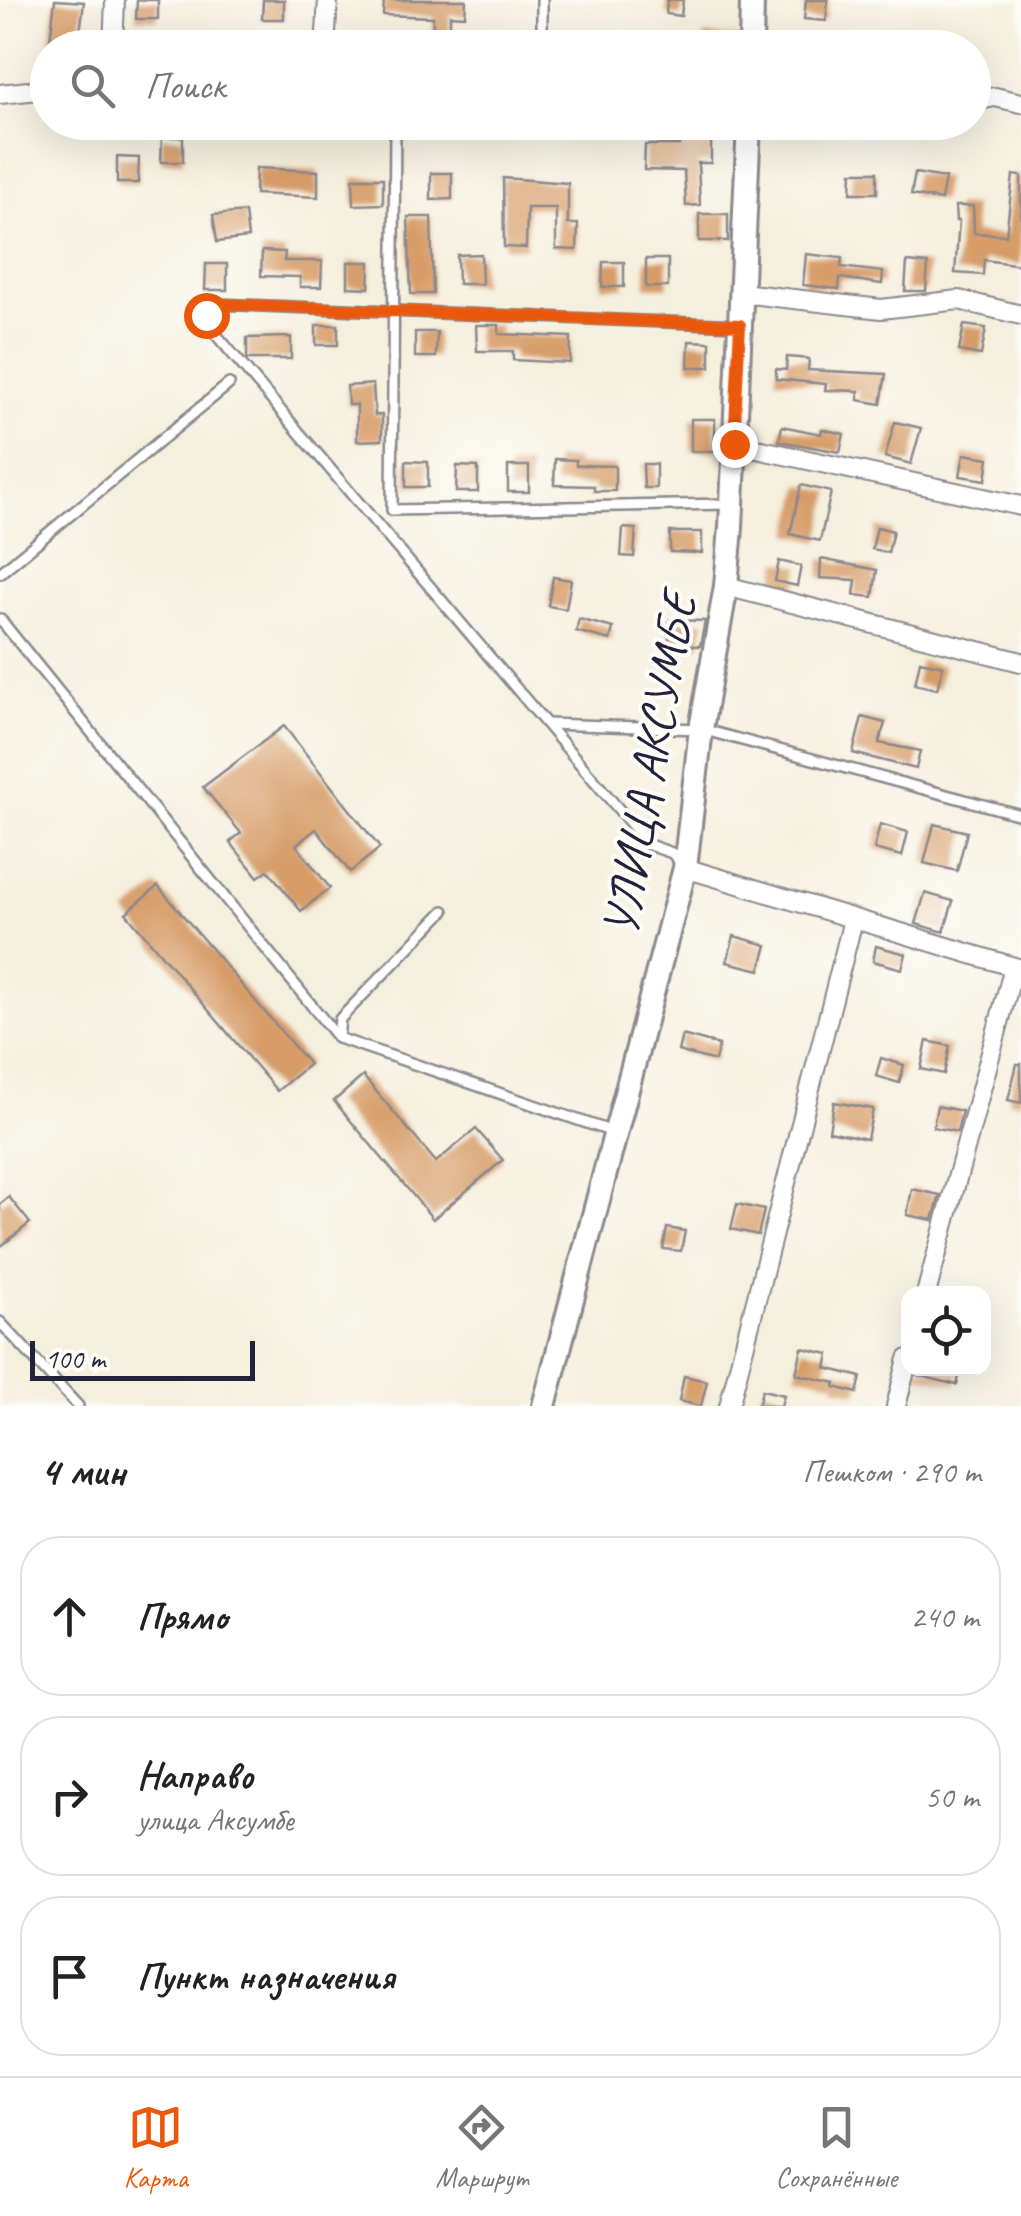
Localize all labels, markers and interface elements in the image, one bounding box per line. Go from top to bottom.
search box [30,30,991,140]
icon: search [65,58,120,113]
text: Поиск [145,62,225,109]
route start [184,293,230,339]
route end [712,422,758,468]
street label: УЛИЦА АКСУМБЕ [588,582,712,941]
map controls [901,1286,991,1376]
button: locate [901,1286,991,1376]
scale bar [30,1336,255,1380]
text: 100 m [45,1341,105,1376]
text: 4 мин [40,1445,125,1498]
text: Пешком · 290 m [802,1451,981,1492]
icon: ahead [42,1589,97,1644]
text: Прямо [137,1593,227,1640]
text: 240 m [910,1596,979,1637]
text: Направо [137,1752,253,1799]
icon: right [42,1769,97,1824]
text: 50 m [925,1776,979,1817]
text: улица Аксумбе [137,1799,293,1840]
icon: arrive [42,1949,97,2004]
text: Пункт назначения [137,1953,394,2000]
tab: Карта [124,2100,188,2195]
tab: Маршрут [436,2100,528,2195]
tab: Сохранённые [776,2100,897,2195]

